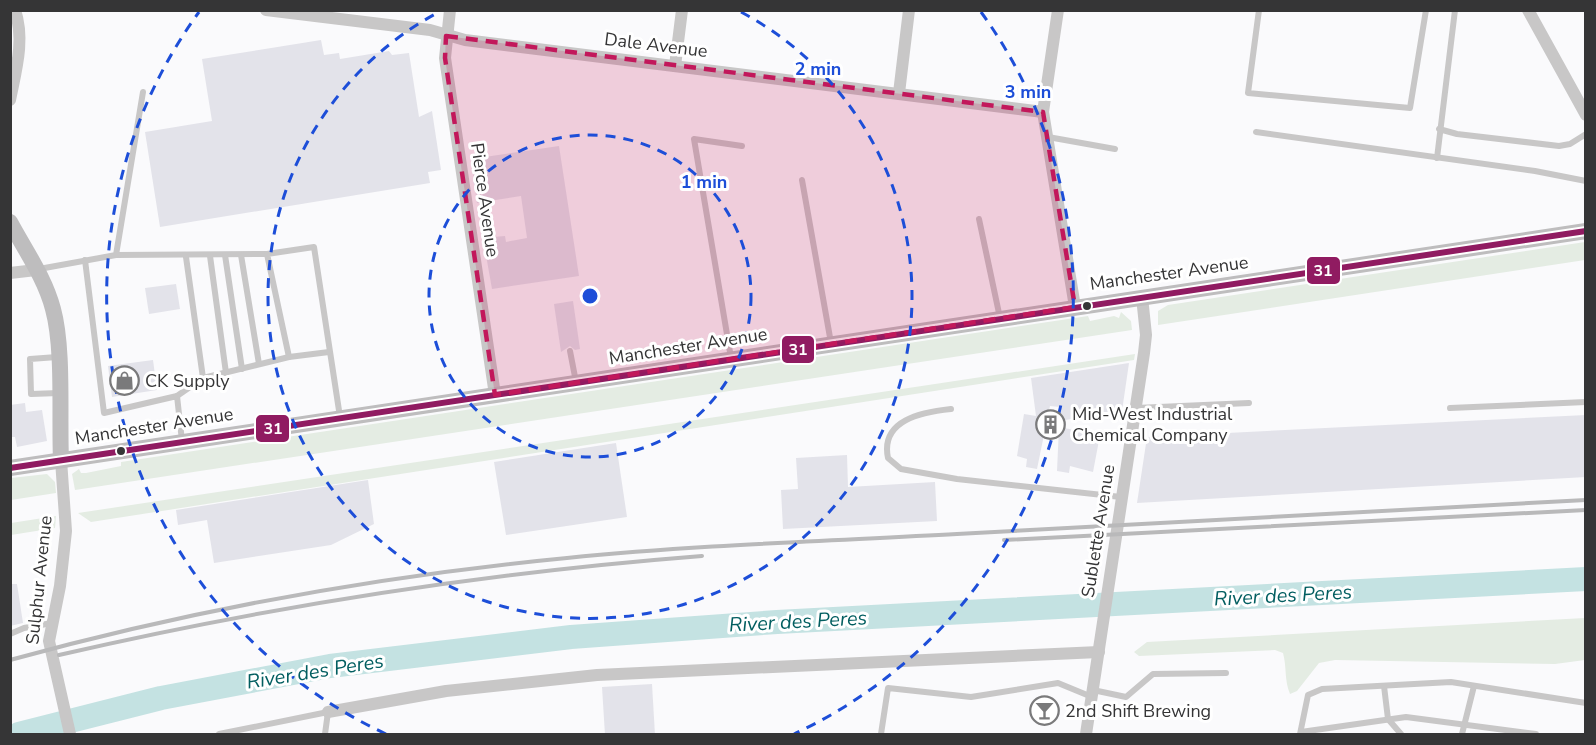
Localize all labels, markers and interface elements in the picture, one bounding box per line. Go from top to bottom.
street label: Dale Avenue [603,27,709,63]
text: 2 min [795,57,841,81]
text: 3 min [1005,80,1051,104]
street label: Pierce Avenue [465,141,505,259]
text: 1 min [681,170,727,194]
street label: Manchester Avenue [1088,250,1250,296]
line badge: 31 [1306,256,1341,285]
text: 31 [1313,260,1333,282]
centre of rings [580,286,600,306]
unlabelled marker [1081,300,1093,312]
street label: Manchester Avenue [607,322,769,370]
line badge: 31 [781,335,815,364]
text: 31 [788,339,808,361]
shop icon: CK Supply [108,365,140,397]
place label: CK Supply [145,369,230,393]
street label: Manchester Avenue [73,402,235,450]
place label: Mid-West Industrial Chemical Company [1072,402,1233,447]
building icon: Mid-West Industrial Chemical Company [1035,408,1067,440]
line badge: 31 [255,414,290,443]
text: 31 [263,418,283,440]
unlabelled marker [115,445,127,457]
street label: Sublette Avenue [1076,463,1120,599]
street label: Sulphur Avenue [20,514,58,646]
water label: River des Peres [1213,578,1353,613]
water label: River des Peres [728,604,868,639]
water label: River des Peres [245,647,386,696]
bar icon: 2nd Shift Brewing [1028,695,1060,727]
place label: 2nd Shift Brewing [1065,699,1211,723]

